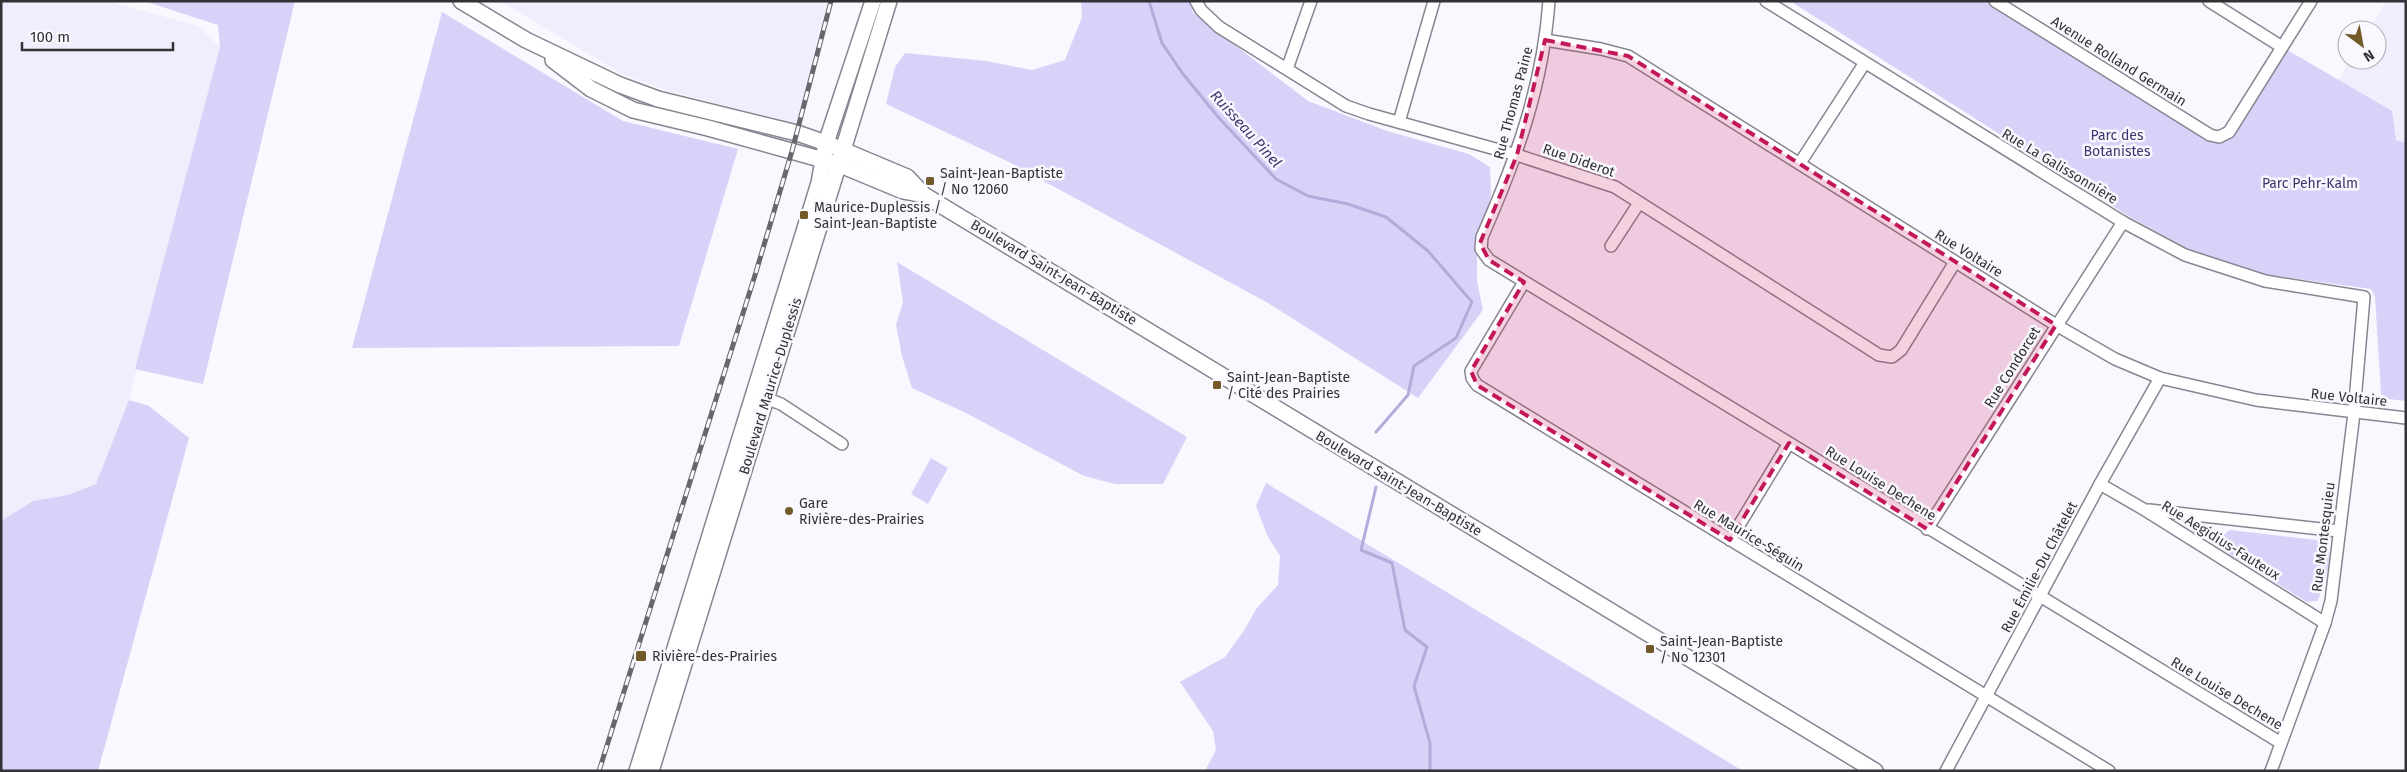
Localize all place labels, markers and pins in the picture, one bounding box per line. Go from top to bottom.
place label: Saint-Jean-Baptiste / No 12060 [940,165,1063,198]
marker: Saint-Jean-Baptiste / No 12060 [924,175,936,187]
place label: Maurice-Duplessis / Saint-Jean-Baptiste [814,199,941,232]
marker: Maurice-Duplessis / Saint-Jean-Baptiste [798,209,810,221]
place label: Saint-Jean-Baptiste / Cité des Prairies [1227,369,1350,402]
marker: Saint-Jean-Baptiste / Cité des Prairies [1211,379,1223,391]
place label: Gare Rivière-des-Prairies [799,495,924,528]
marker: Gare Rivière-des-Prairies [783,505,795,517]
place label: Saint-Jean-Baptiste / No 12301 [1660,633,1783,666]
marker: Saint-Jean-Baptiste / No 12301 [1644,643,1656,655]
place label: Rivière-des-Prairies [652,648,777,665]
marker: Rivière-des-Prairies [634,649,648,663]

